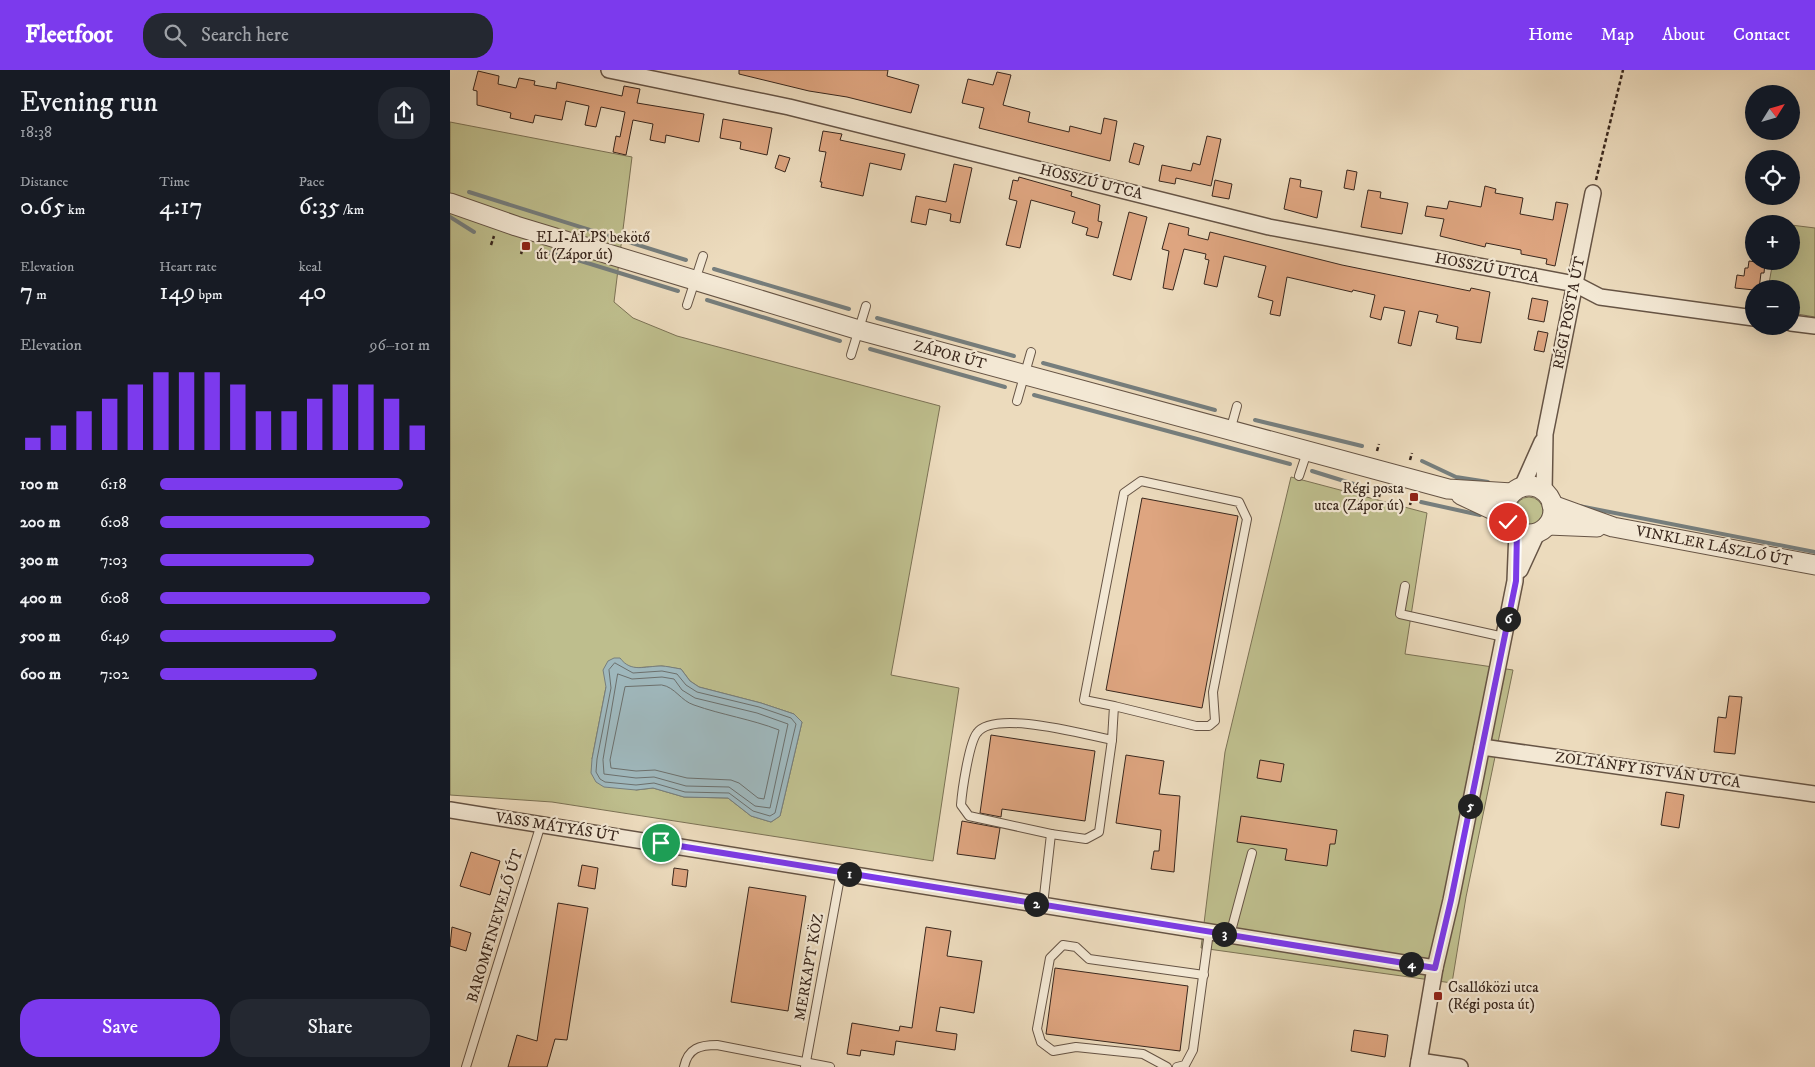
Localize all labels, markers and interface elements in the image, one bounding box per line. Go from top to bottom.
search box [143,13,493,58]
text: Fleetfoot [25,20,113,50]
icon: search [161,21,189,49]
text: Search here [201,24,289,47]
text: Home [1528,24,1573,46]
text: Map [1601,24,1634,46]
text: About [1662,24,1705,46]
text: Contact [1733,24,1790,46]
text: Evening run [20,85,158,120]
north arrow [1745,85,1800,140]
map controls [1745,85,1800,335]
button: share [378,87,430,139]
text: 18:38 [20,122,52,142]
button: locate [1745,150,1800,205]
street label: HOSSZÚ UTCA [1037,159,1145,204]
text: Distance [20,173,68,191]
text: Time [159,173,190,191]
text: Pace [299,173,325,191]
text: 0.65 [20,191,65,222]
text: 4:17 [159,191,203,222]
text: 6:35 [299,191,340,222]
text: km [65,201,85,219]
text: /km [340,201,364,219]
button: + [1745,215,1800,270]
place label: ELI-ALPS bekötő út (Zápor út) [536,228,650,264]
marker: ELI-ALPS bekötő út (Zápor út) [520,240,532,252]
street label: HOSSZÚ UTCA [1433,248,1541,287]
street label: RÉGI POSTA ÚT [1548,254,1589,371]
text: Elevation [20,258,74,276]
text: Heart rate [159,258,217,276]
text: kcal [299,258,322,276]
text: 7 [20,276,33,307]
text: 149 [159,276,195,307]
text: 40 [299,276,327,307]
button: − [1745,280,1800,335]
text: m [33,286,47,304]
text: bpm [195,286,223,304]
text: Elevation [20,335,82,355]
text: 96–101 m [370,335,430,355]
street label: ZÁPOR ÚT [912,335,989,374]
text: 100 m [20,474,59,494]
text: 6:18 [100,474,126,494]
place label: Régi posta utca (Zápor út) [1314,479,1405,515]
marker: Régi posta utca (Zápor út) [1408,491,1420,503]
pin [1487,501,1529,543]
icon: check [1494,508,1522,536]
text: 200 m [20,512,61,532]
text: 6:08 [100,512,129,532]
street label: VINKLER LÁSZLÓ ÚT [1633,520,1795,571]
text: 300 m [20,550,59,570]
text: 7:03 [100,550,127,570]
text: 400 m [20,588,62,608]
text: 6:08 [100,588,129,608]
pin: 6 [1496,606,1520,632]
text: 6 [1505,610,1512,628]
text: 500 m [20,626,61,646]
text: 6:49 [100,626,130,646]
text: 600 m [20,664,61,684]
text: 7:02 [100,664,129,684]
street label: ZOLTÁNFY ISTVÁN UTCA [1554,747,1742,792]
pin: 5 [1458,794,1482,818]
text: 5 [1467,797,1474,815]
street label: VASS MÁTYÁS ÚT [493,807,621,846]
pin [640,822,682,864]
icon: arrive [647,829,675,857]
street label: BAROMFINEVELŐ ÚT [462,846,528,1005]
pin: 1 [836,862,862,886]
text: 1 [847,865,852,883]
pin: 2 [1024,892,1048,916]
text: 2 [1033,895,1040,913]
street label: MERKAPT KÖZ [790,912,828,1022]
pin: 3 [1212,922,1236,946]
text: 3 [1222,925,1227,943]
pin: 4 [1398,952,1424,976]
text: 4 [1407,955,1416,973]
place label: Csallóközi utca (Régi posta út) [1448,978,1539,1014]
marker: Csallóközi utca (Régi posta út) [1432,990,1444,1002]
button: Save [20,999,220,1057]
button: Share [230,999,430,1057]

